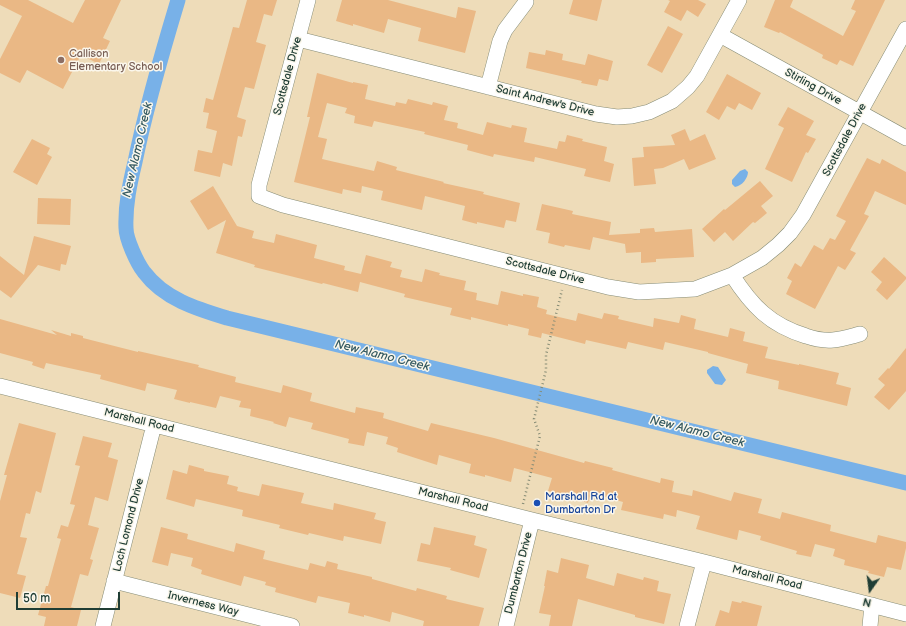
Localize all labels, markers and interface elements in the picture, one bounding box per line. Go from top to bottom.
street label: Scottsdale Drive [271,35,305,117]
place label: Callison Elementary School [69,47,162,73]
marker: Callison Elementary School [56,55,66,65]
street label: Stirling Drive [782,66,844,108]
street label: Saint Andrew's Drive [494,82,596,120]
water label: New Alamo Creek [120,101,156,199]
street label: Scottsdale Drive [820,101,870,179]
street label: Scottsdale Drive [504,255,586,287]
water label: New Alamo Creek [333,337,431,375]
street label: Marshall Road [103,406,175,436]
water label: New Alamo Creek [648,413,746,451]
street label: Loch Lomond Drive [111,477,147,573]
street label: Marshall Road [417,485,489,515]
place label: Marshall Rd at Dumbarton Dr [545,490,617,516]
marker: Marshall Rd at Dumbarton Dr [532,498,542,508]
street label: Dumbarton Drive [502,531,536,615]
street label: Marshall Road [731,563,803,593]
north arrow [850,570,890,610]
scale bar [18,584,122,610]
street label: Inverness Way [166,589,240,619]
text: 50 m [23,591,50,606]
text: N [861,595,873,609]

